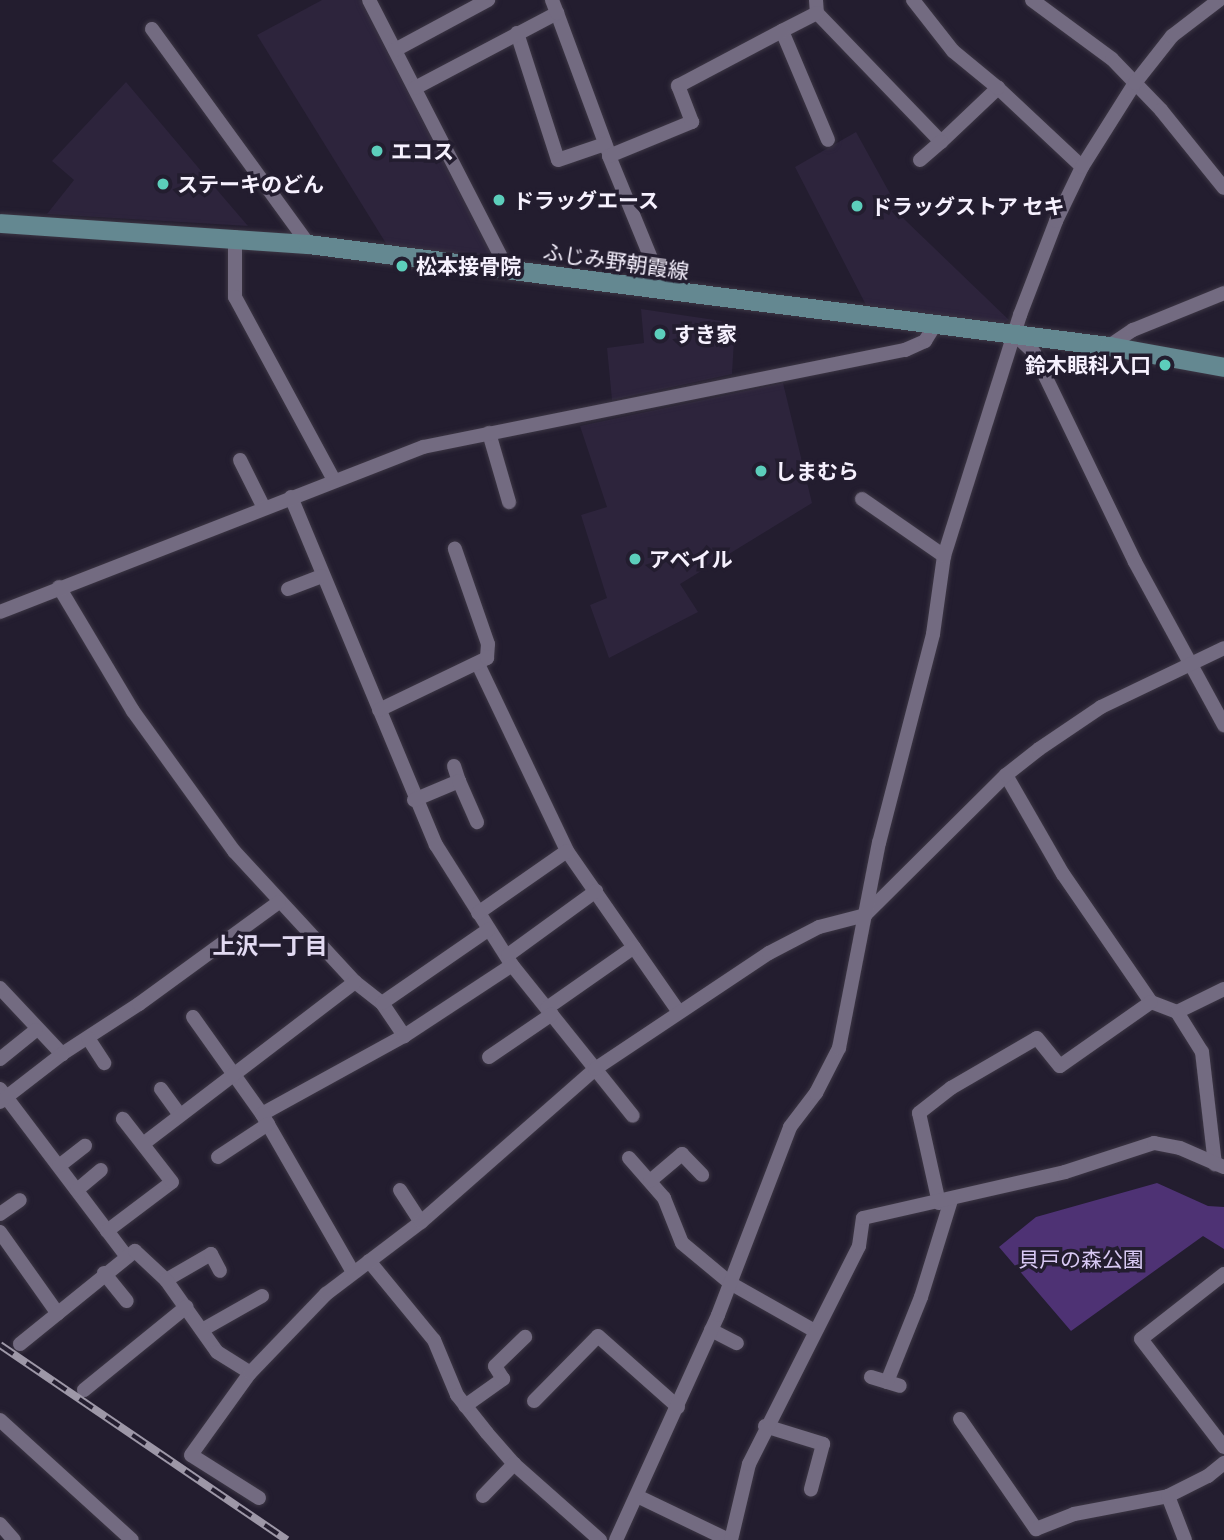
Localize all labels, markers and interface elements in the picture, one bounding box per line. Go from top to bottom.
place label: エコス [391,138,454,164]
marker: エコス [369,143,385,159]
place label: ステーキのどん [177,171,324,197]
marker: ステーキのどん [155,176,171,192]
place label: ドラッグエース [513,187,660,213]
marker: ドラッグエース [491,192,507,208]
place label: ドラッグストア セキ [871,193,1065,219]
marker: ドラッグストア セキ [849,198,865,214]
street label: ふじみ野朝霞線 [541,238,691,284]
place label: 松本接骨院 [416,253,521,279]
marker: 松本接骨院 [394,258,410,274]
place label: すき家 [674,321,737,347]
marker: すき家 [652,326,668,342]
place label: 鈴木眼科入口 [1025,352,1151,378]
marker: 鈴木眼科入口 [1157,357,1173,373]
place label: しまむら [775,458,859,484]
marker: しまむら [753,463,769,479]
place label: アベイル [649,546,733,572]
marker: アベイル [627,551,643,567]
district label: 上沢一丁目 [213,931,327,959]
park label: 貝戸の森公園 [1018,1246,1144,1272]

